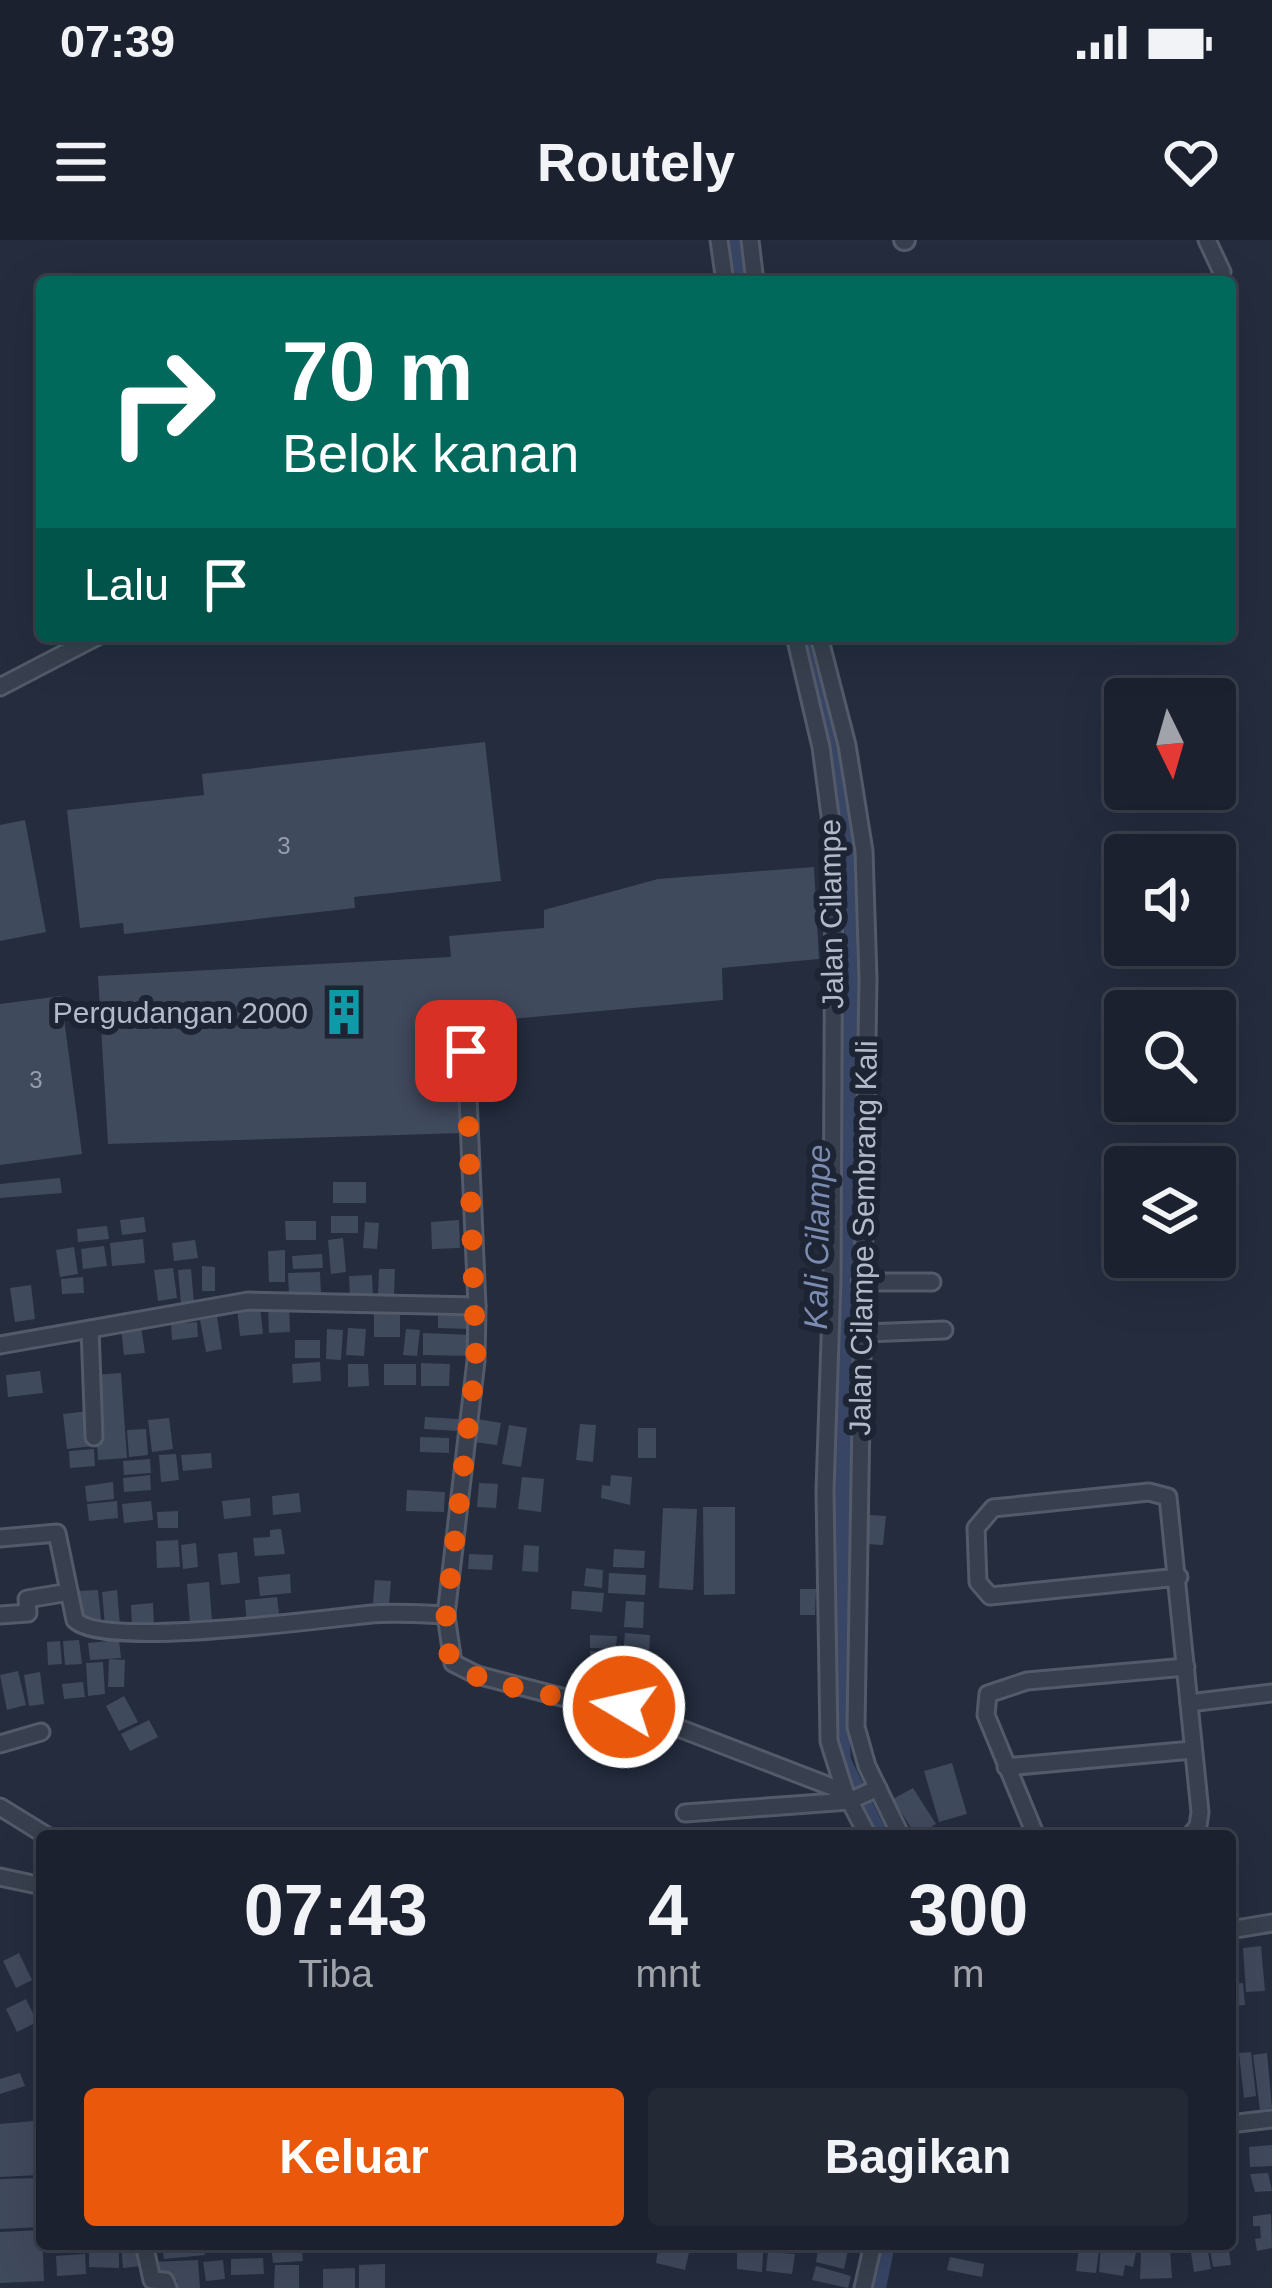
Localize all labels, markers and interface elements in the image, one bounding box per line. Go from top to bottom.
text: 07:39 [60,16,175,67]
icon: menu [48,129,114,195]
icon: heart [1158,129,1224,195]
text: Routely [537,132,735,192]
icon: right [84,324,240,480]
text: 70 m [282,324,473,418]
text: Belok kanan [282,423,579,483]
icon: arrive [193,552,259,618]
text: Lalu [84,559,169,610]
north arrow [1104,678,1236,810]
map controls [1104,678,1236,1278]
street label: Jalan Cilampe [813,819,849,1009]
house number: 3 [277,832,291,859]
button: sound [1104,834,1236,966]
building icon: Pergudangan 2000 [319,987,369,1037]
button: search [1104,990,1236,1122]
place label: Pergudangan 2000 [53,996,308,1029]
pin [415,1000,517,1102]
icon: arrive [433,1018,499,1084]
street label: Jalan Cilampe Sembrang Kali [843,1040,883,1436]
house number: 3 [29,1066,43,1093]
water label: Kali Cilampe [797,1144,837,1330]
button: layers [1104,1146,1236,1278]
position arrow [561,1644,687,1770]
text: 07:43 [244,1870,428,1950]
text: 4 [648,1870,688,1950]
text: 300 [908,1870,1028,1950]
text: Tiba [299,1952,373,1995]
text: mnt [636,1952,701,1995]
text: m [952,1952,985,1995]
button: Keluar [84,2088,624,2226]
button: Bagikan [648,2088,1188,2226]

